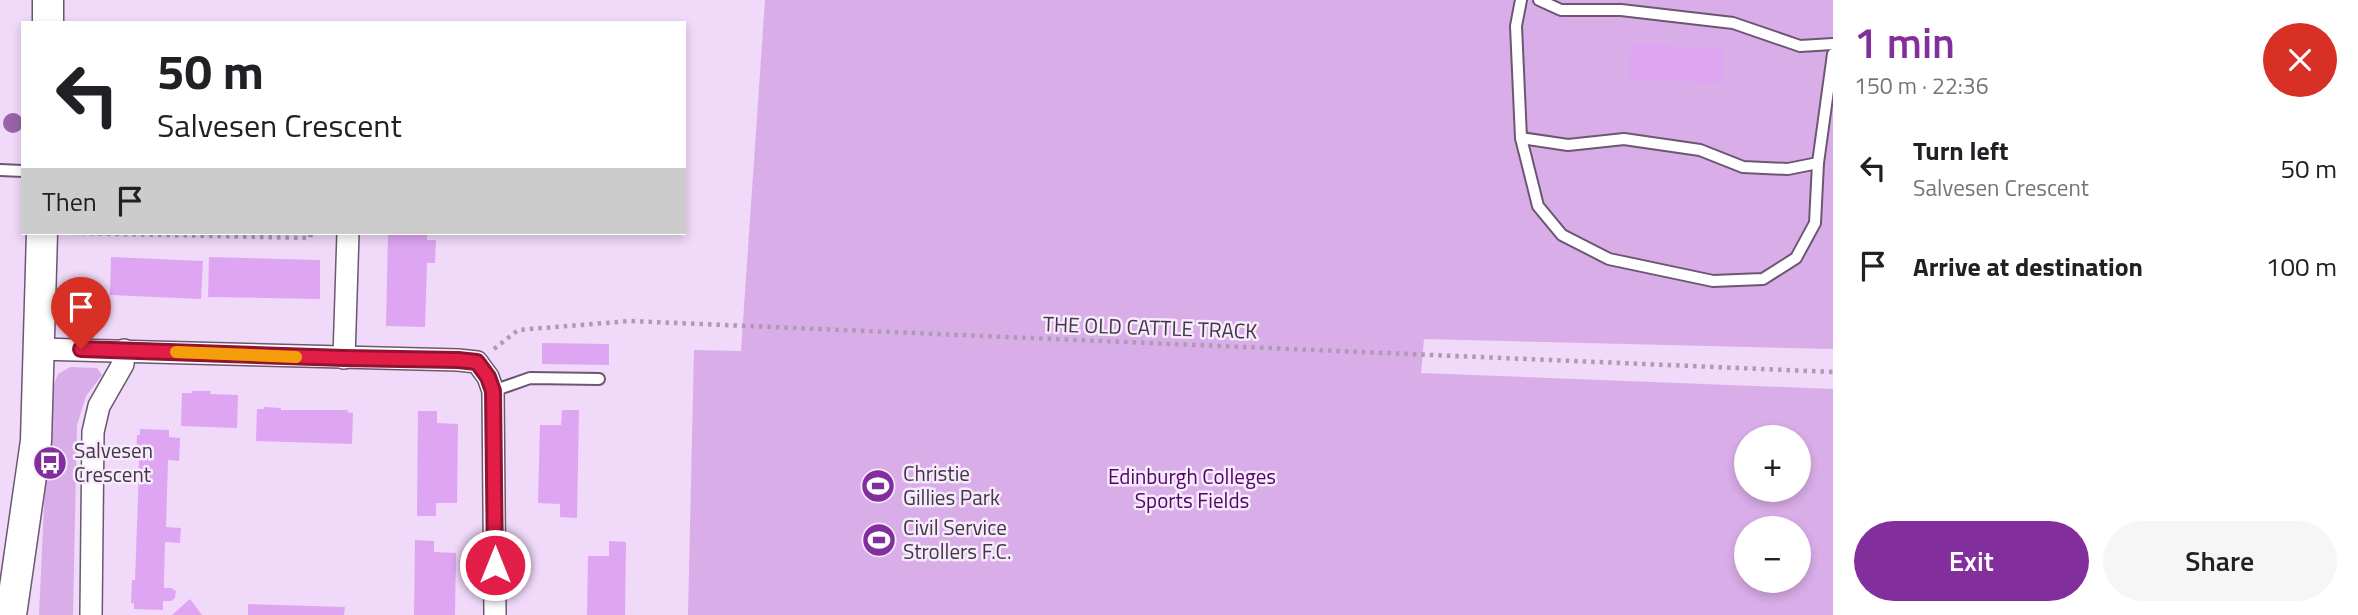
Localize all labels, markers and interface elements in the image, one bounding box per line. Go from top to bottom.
text: 1 min [1854,10,1955,74]
button: close [2263,23,2337,97]
text: 50 m [157,33,264,108]
icon: left [42,49,133,140]
text: 150 m · 22:36 [1854,68,1989,103]
text: Salvesen Crescent [157,101,402,149]
text: Turn left [1913,131,2008,170]
icon: left [1854,149,1892,187]
text: 50 m [2280,149,2337,188]
text: Salvesen Crescent [1913,170,2089,205]
text: Then [42,182,97,221]
icon: arrive [111,182,149,220]
icon: arrive [1854,247,1892,285]
text: Arrive at destination [1913,247,2143,286]
text: 100 m [2266,247,2337,286]
pin [51,277,111,349]
icon: arrive [62,288,100,326]
street label: THE OLD CATTLE TRACK [1042,307,1258,347]
map controls [1734,425,1811,593]
button: + [1734,425,1811,502]
place label: Salvesen Crescent [74,434,153,490]
bus stop icon: Salvesen Crescent [31,444,69,482]
place label: Christie Gillies Park [903,457,1000,513]
park label: Edinburgh Colleges Sports Fields [1108,460,1276,516]
sports icon: Christie Gillies Park [859,467,897,505]
place label: Civil Service Strollers F.C. [903,511,1011,567]
button: − [1734,516,1811,593]
sports icon: Civil Service Strollers F.C. [860,521,898,559]
button: Exit [1854,521,2089,601]
button: Share [2103,521,2337,601]
position arrow [458,528,532,602]

